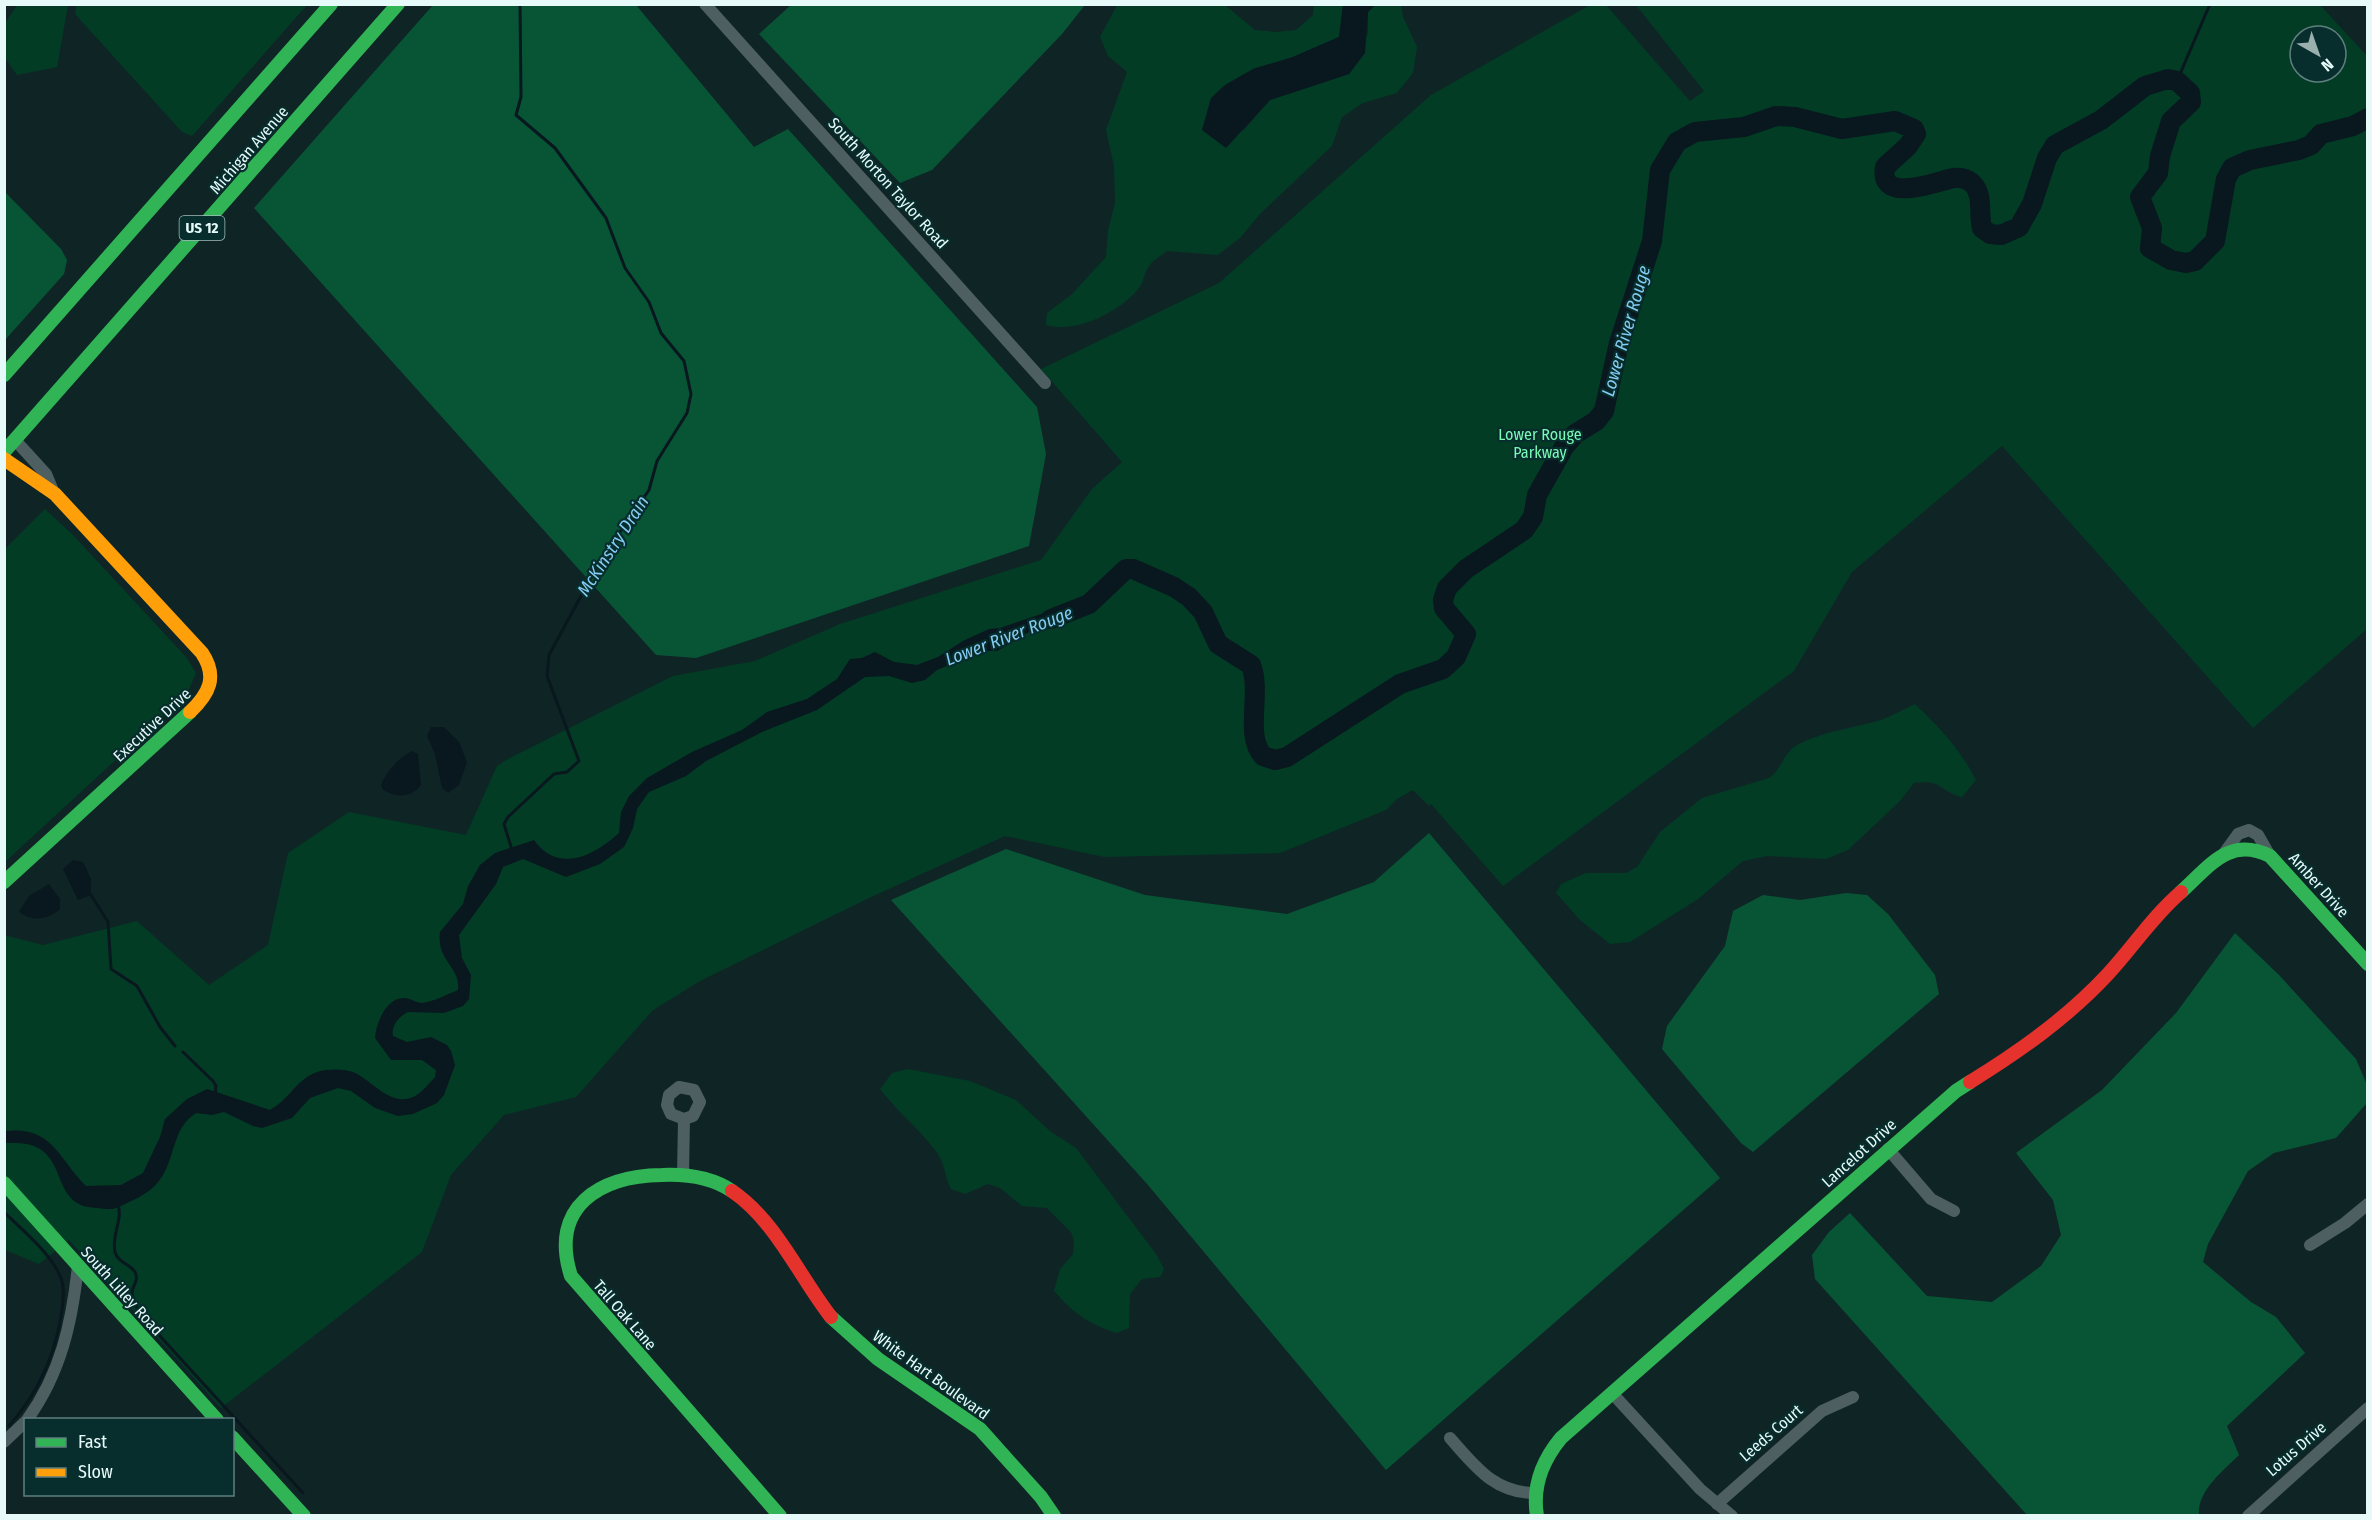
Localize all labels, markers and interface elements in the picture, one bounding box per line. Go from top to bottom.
north arrow [2288,24,2348,84]
text: N [2318,55,2337,75]
street label: Michigan Avenue [206,102,292,198]
street label: South Morton Taylor Road [824,114,952,252]
road number: US 12 [180,216,224,240]
water label: Lower River Rouge [1597,263,1655,399]
park label: Lower Rouge Parkway [1498,425,1582,462]
water label: McKinstry Drain [572,492,654,600]
water label: Lower River Rouge [942,601,1076,670]
street label: Executive Drive [109,684,195,766]
street label: Amber Drive [2285,849,2353,921]
street label: Lancelot Drive [1818,1115,1900,1191]
street label: South Lilley Road [77,1242,167,1340]
street label: Tall Oak Lane [589,1276,661,1354]
street label: White Hart Boulevard [869,1326,993,1424]
street label: Leeds Court [1736,1400,1807,1465]
legend [24,1418,234,1496]
street label: Lotus Drive [2262,1418,2330,1480]
text: Fast [78,1431,107,1453]
text: Slow [78,1461,113,1483]

